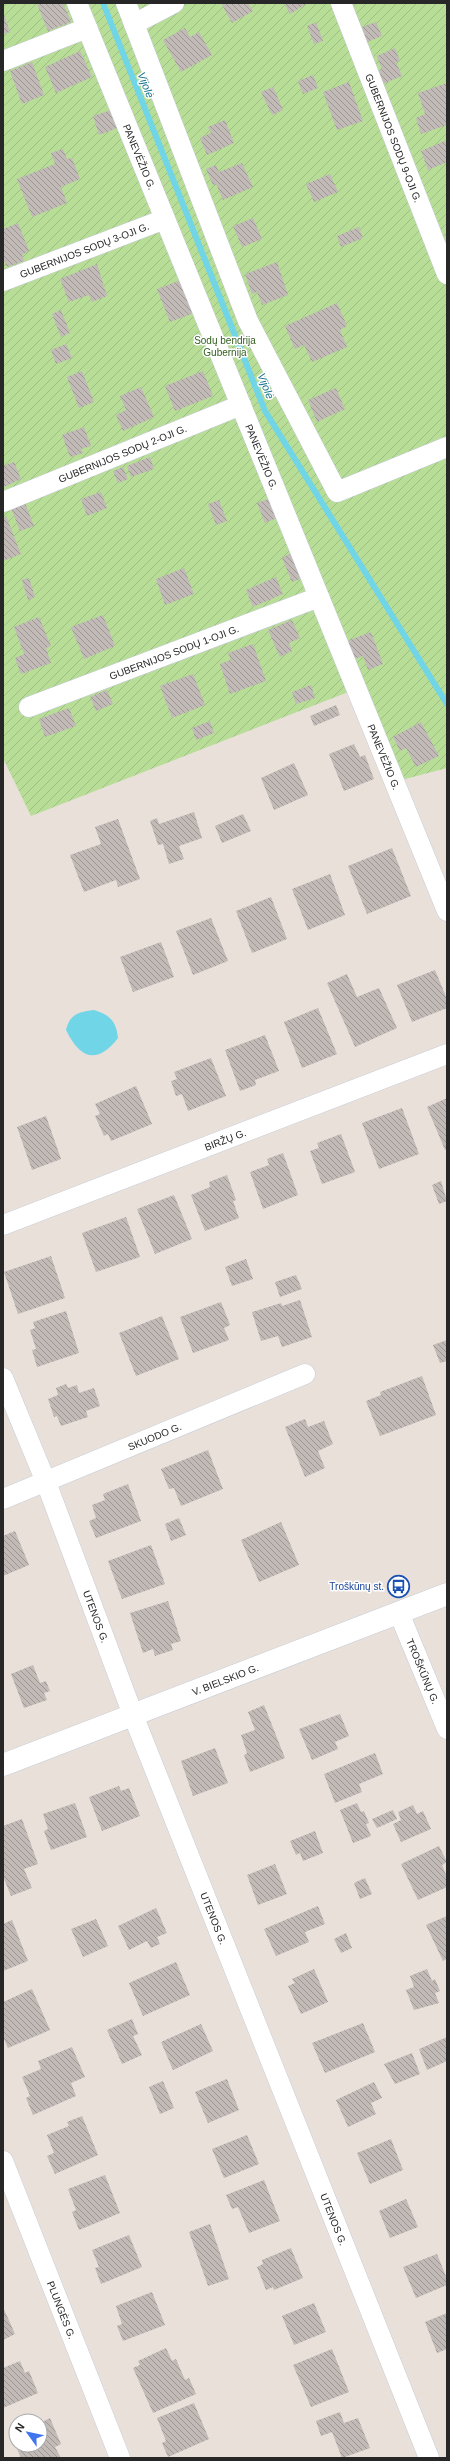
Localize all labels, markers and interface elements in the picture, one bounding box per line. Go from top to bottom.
water label: Vijolė [135,70,157,100]
street label: GUBERNIJOS SODŲ 9-OJI G. [363,72,423,204]
street label: PANEVĖŽIO G. [121,122,157,191]
street label: GUBERNIJOS SODŲ 3-OJI G. [18,221,151,280]
park label: Sodų bendrija Gubernija [194,335,256,358]
water label: Vijolė [255,371,277,401]
street label: GUBERNIJOS SODŲ 2-OJI G. [57,423,188,485]
street label: PANEVĖŽIO G. [243,423,280,491]
street label: GUBERNIJOS SODŲ 1-OJI G. [108,623,240,682]
street label: PANEVĖŽIO G. [365,723,402,791]
street label: BIRŽŲ G. [203,1127,247,1153]
street label: SKUODO G. [126,1421,183,1453]
bus stop icon: Troškūnų st. [386,1573,412,1599]
place label: Troškūnų st. [329,1581,384,1592]
street label: UTENOS G. [81,1589,110,1644]
street label: TROŠKŪNŲ G. [404,1637,441,1706]
street label: V. BIELSKIO G. [191,1662,260,1698]
street label: UTENOS G. [198,1891,229,1946]
street label: UTENOS G. [318,2192,349,2247]
street label: PLUNGĖS G. [45,2280,78,2341]
north arrow [8,2413,48,2453]
text: N [12,2421,27,2434]

